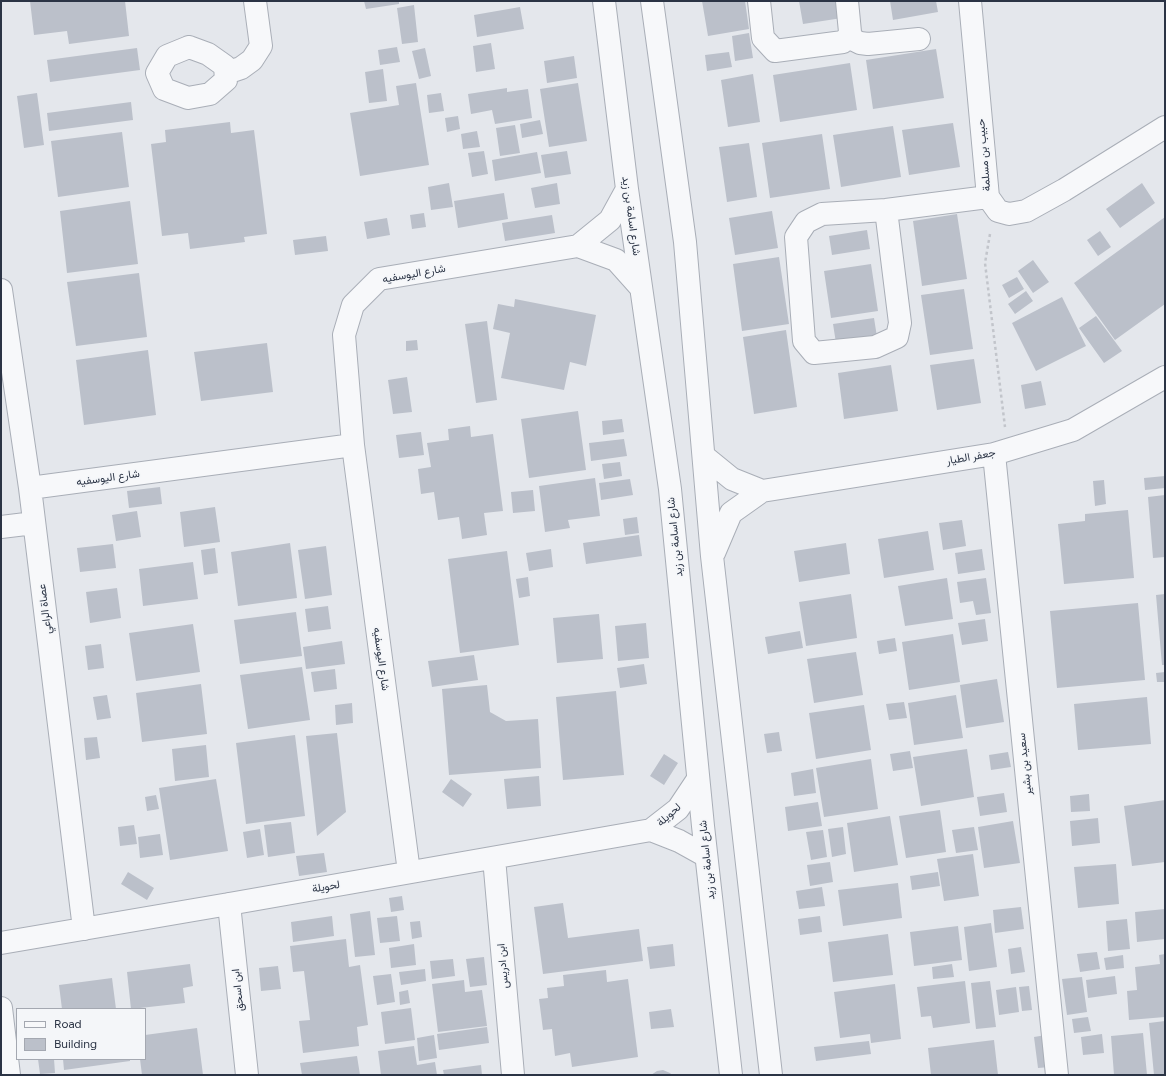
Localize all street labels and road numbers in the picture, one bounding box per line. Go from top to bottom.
street label: حبيب بن مسلمة [974,118,994,192]
street label: شارع اسامة بن زيد [619,175,643,257]
street label: شارع اليوسفيه [381,262,447,286]
street label: جعفر الطيار [945,446,997,468]
street label: شارع اليوسفيه [75,467,141,489]
street label: شارع اسامة بن زيد [664,496,686,578]
street label: عصاة الراعي [35,583,55,635]
street label: شارع اليوسفيه [370,626,392,692]
street label: سعيد بن بشير [1015,732,1035,796]
street label: لحويلة [654,801,684,829]
street label: شارع اسامة بن زيد [696,819,718,901]
street label: لحويلة [311,878,341,896]
street label: ابن ادريس [494,943,512,989]
street label: ابن اسحق [229,968,247,1012]

